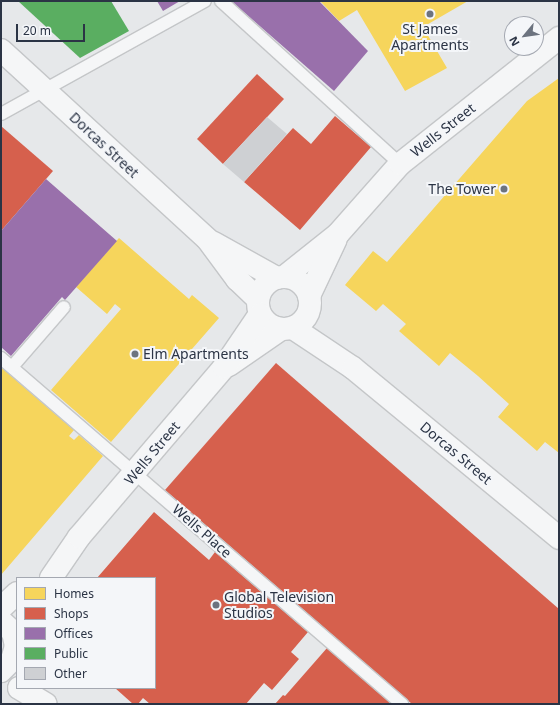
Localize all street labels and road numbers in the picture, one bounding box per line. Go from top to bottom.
street label: Wells Street [407,100,479,160]
street label: Dorcas Street [66,109,142,181]
street label: Wells Street [121,418,183,488]
street label: Dorcas Street [417,418,495,488]
street label: Wells Place [169,501,235,561]

